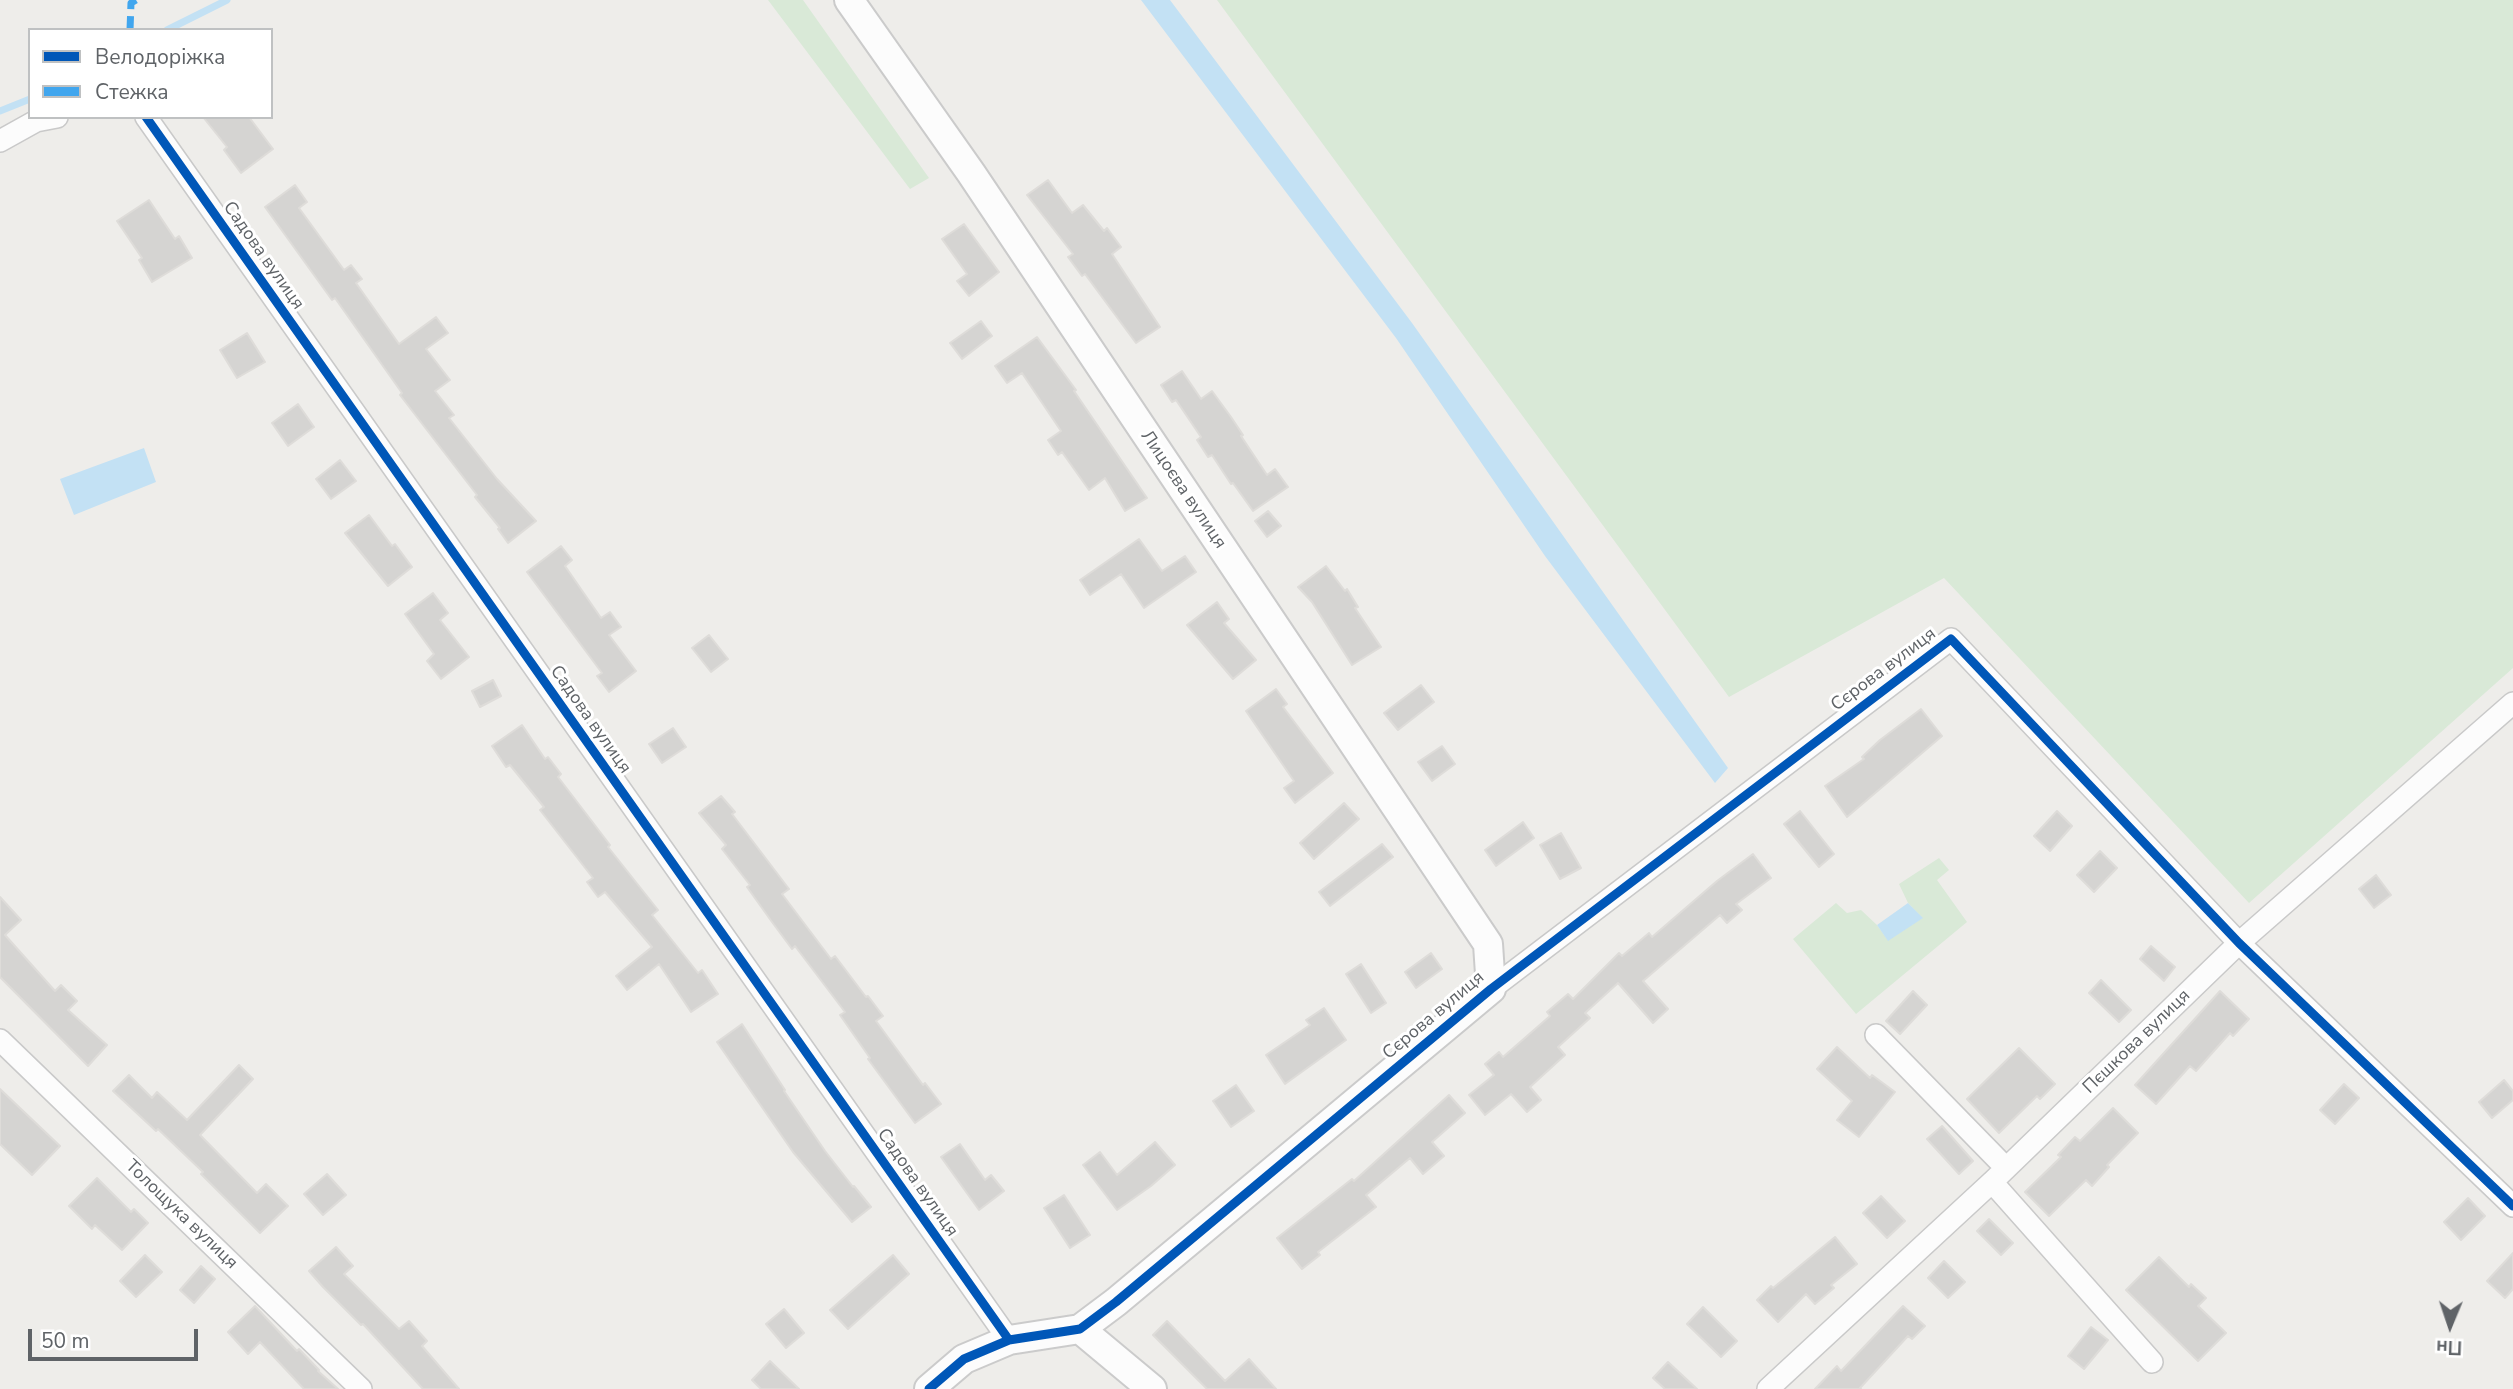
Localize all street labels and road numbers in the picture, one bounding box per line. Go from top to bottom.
street label: Садова вулиця [218,198,308,314]
street label: Лицоєва вулиця [1136,427,1230,553]
street label: Сєрова вулиця [1827,624,1941,716]
street label: Садова вулиця [545,662,635,778]
street label: Сєрова вулиця [1379,967,1489,1065]
street label: Пєшкова вулиця [2079,985,2195,1099]
street label: Садова вулиця [872,1125,962,1241]
street label: Толощука вулиця [120,1156,242,1274]

